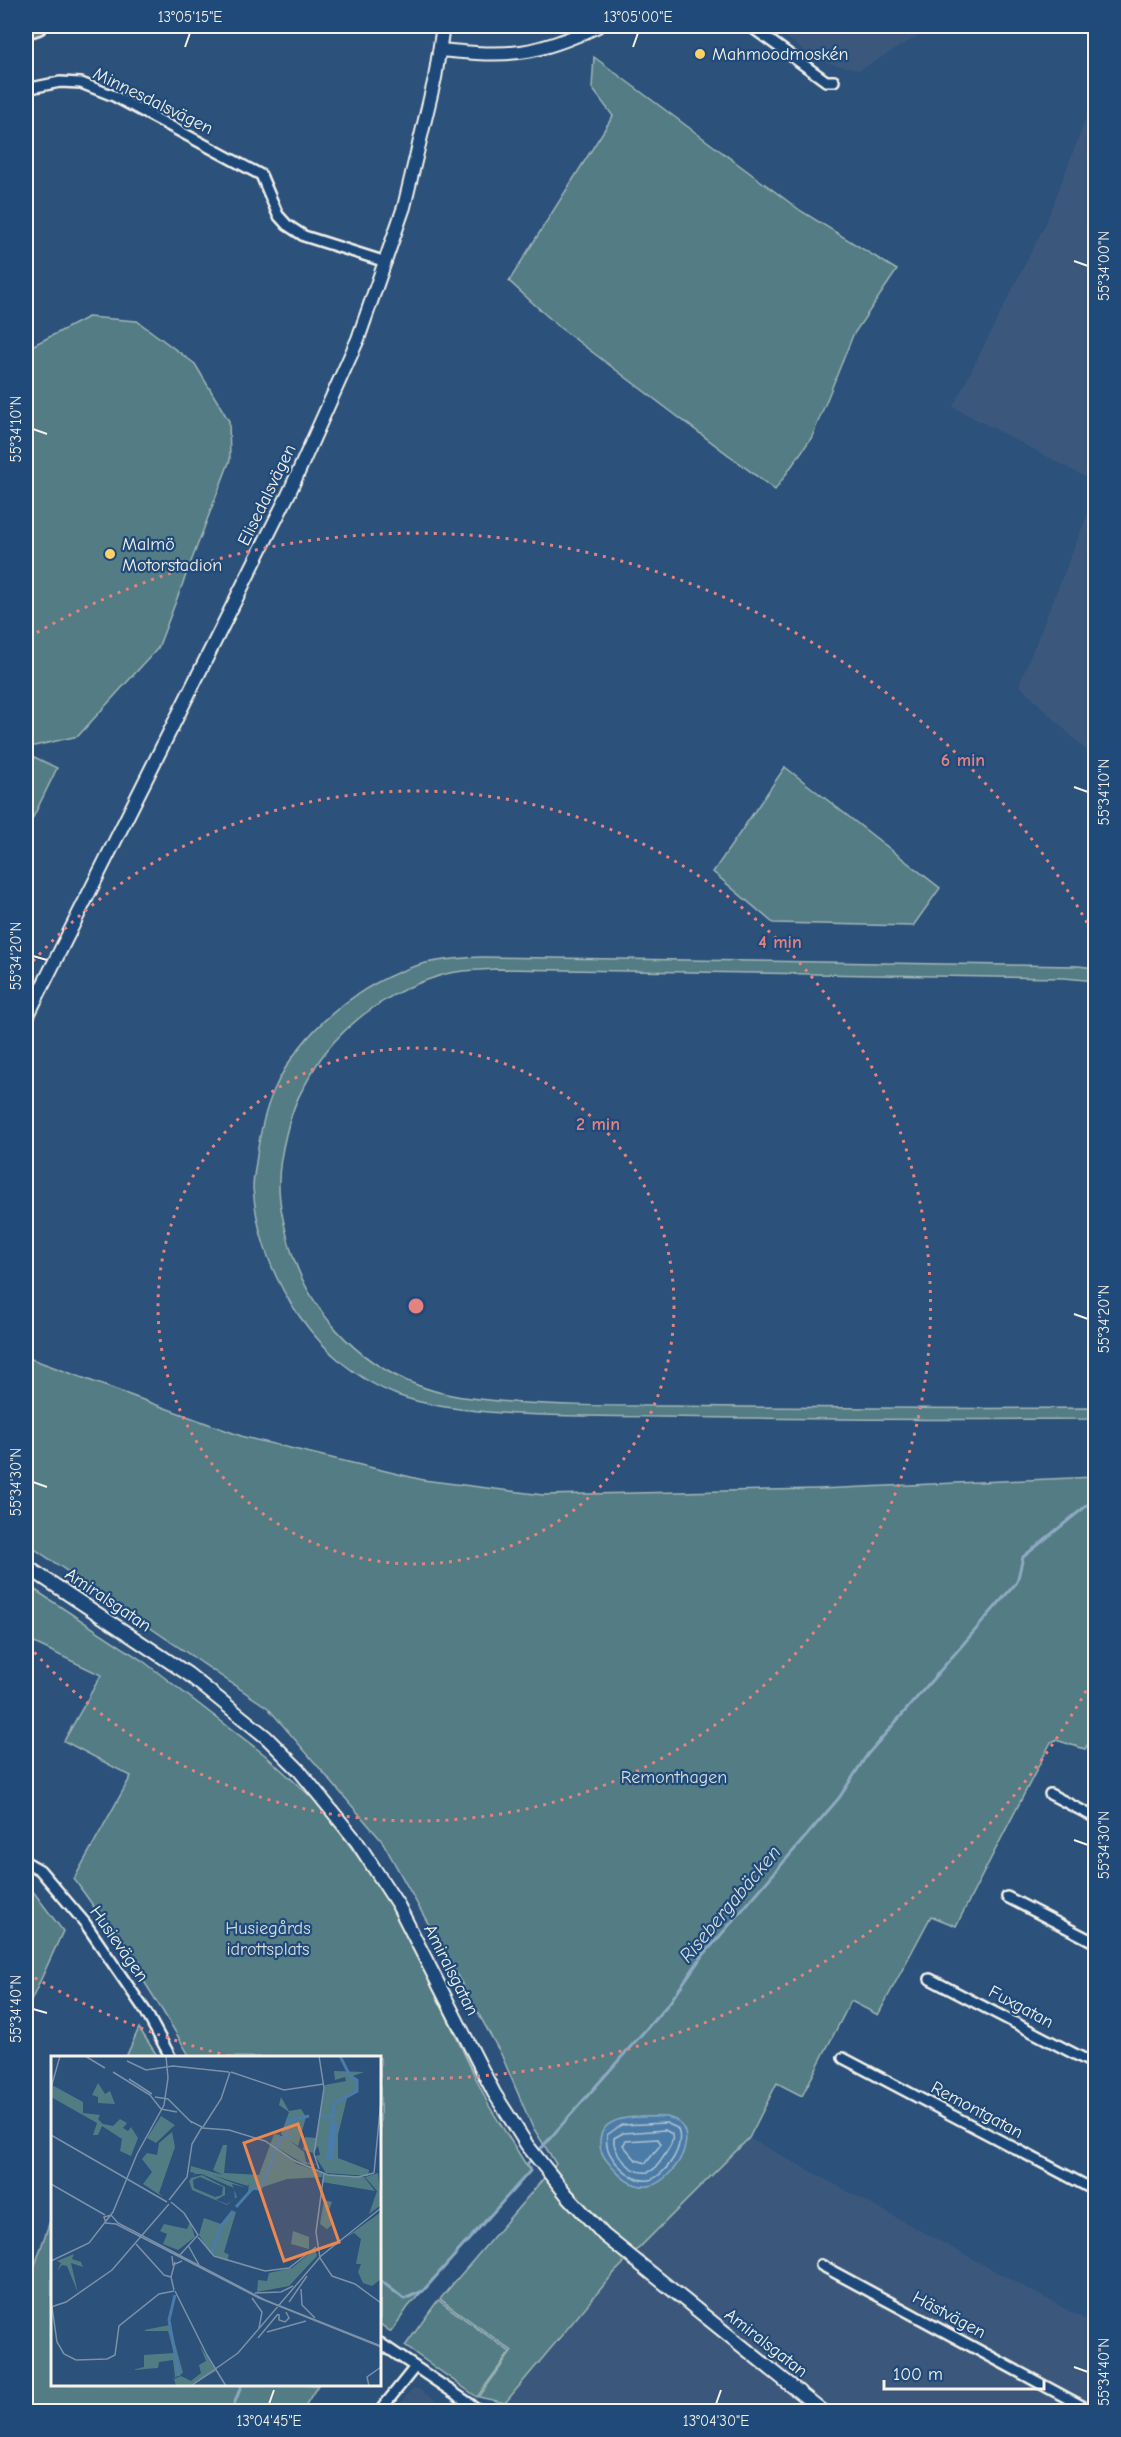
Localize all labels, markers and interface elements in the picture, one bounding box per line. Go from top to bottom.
text: 13°05'15"E [158,8,222,26]
text: 13°05'00"E [604,8,672,26]
place label: Mahmoodmoskén [712,44,849,65]
marker: Mahmoodmoskén [693,47,707,61]
street label: Minnesdalsvägen [90,63,216,139]
text: 55°34'00"N [1095,231,1113,301]
text: 55°34'10"N [7,396,25,462]
street label: Elisedalsvägen [233,441,301,549]
place label: Malmö Motorstadion [122,534,222,576]
marker: Malmö Motorstadion [103,547,117,561]
text: 6 min [941,750,985,771]
text: 55°34'10"N [1095,759,1113,825]
text: 55°34'20"N [7,922,25,990]
text: 4 min [758,932,802,953]
text: 2 min [576,1114,620,1135]
text: 55°34'20"N [1095,1285,1113,1353]
centre of rings [406,1296,426,1316]
text: 55°34'30"N [7,1448,25,1516]
street label: Amiralsgatan [61,1563,155,1637]
park label: Remonthagen [621,1767,727,1788]
text: 55°34'30"N [1095,1811,1113,1879]
water label: Risebergabäcken [675,1841,785,1967]
street label: Husievägen [85,1902,153,1986]
park label: Husiegårds idrottsplats [225,1918,311,1960]
street label: Amiralsgatan [419,1921,483,2019]
text: 55°34'40"N [7,1975,25,2043]
street label: Fuxgatan [985,1981,1057,2033]
inset map [51,2056,381,2386]
street label: Remontgatan [927,2077,1027,2143]
street label: Hästvägen [909,2287,989,2343]
street label: Amiralsgatan [720,2304,812,2382]
text: 55°34'40"N [1095,2338,1113,2406]
scale bar [884,2353,1044,2391]
text: 100 m [893,2364,943,2385]
text: 13°04'45"E [236,2412,302,2430]
text: 13°04'30"E [683,2412,749,2430]

